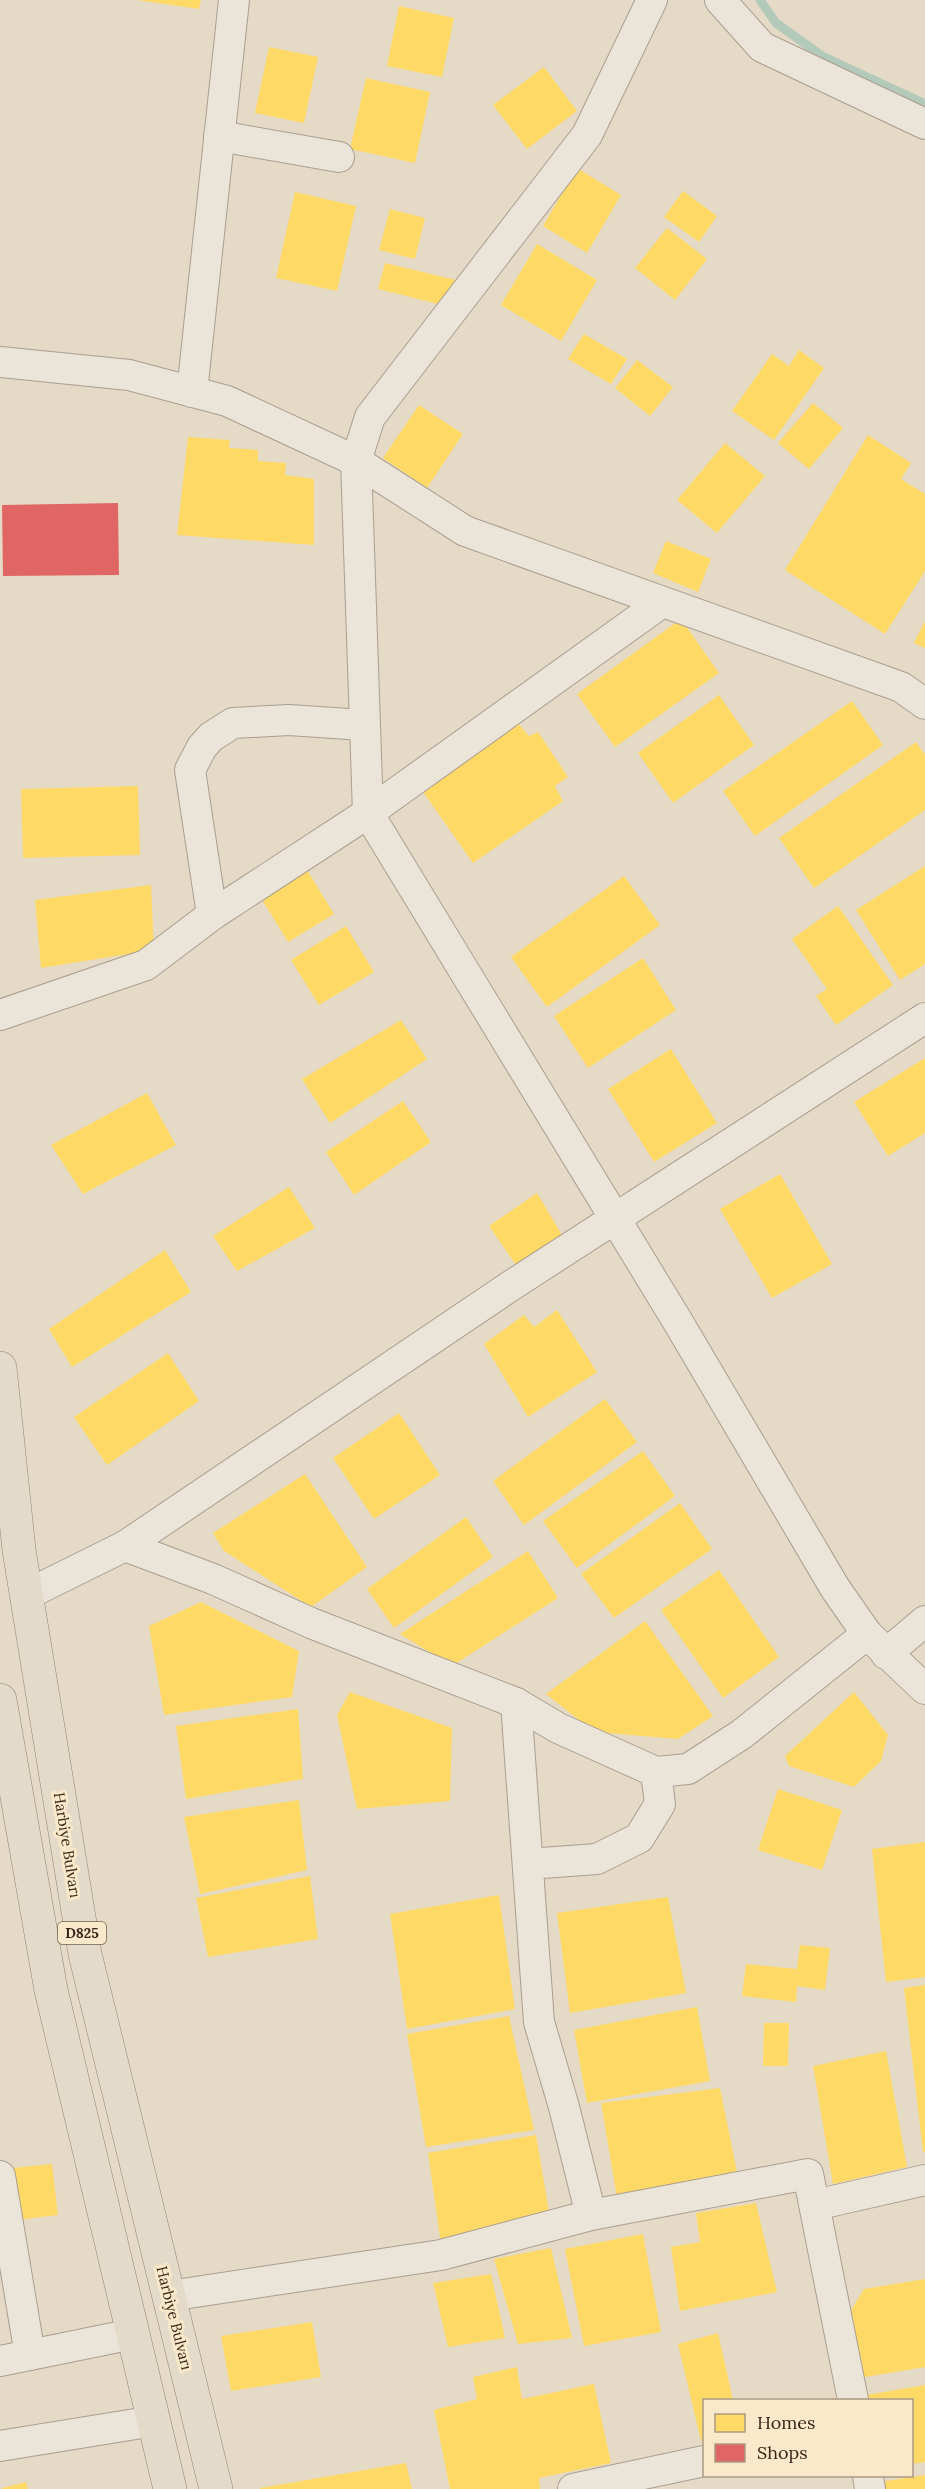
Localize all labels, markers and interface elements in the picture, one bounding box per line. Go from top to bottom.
street label: Harbiye Bulvarı [50,1791,85,1899]
road number: D825 [58,1922,106,1944]
street label: Harbiye Bulvarı [152,2264,197,2372]
legend [703,2399,913,2477]
text: Homes [757,2411,815,2434]
text: Shops [757,2441,808,2464]

